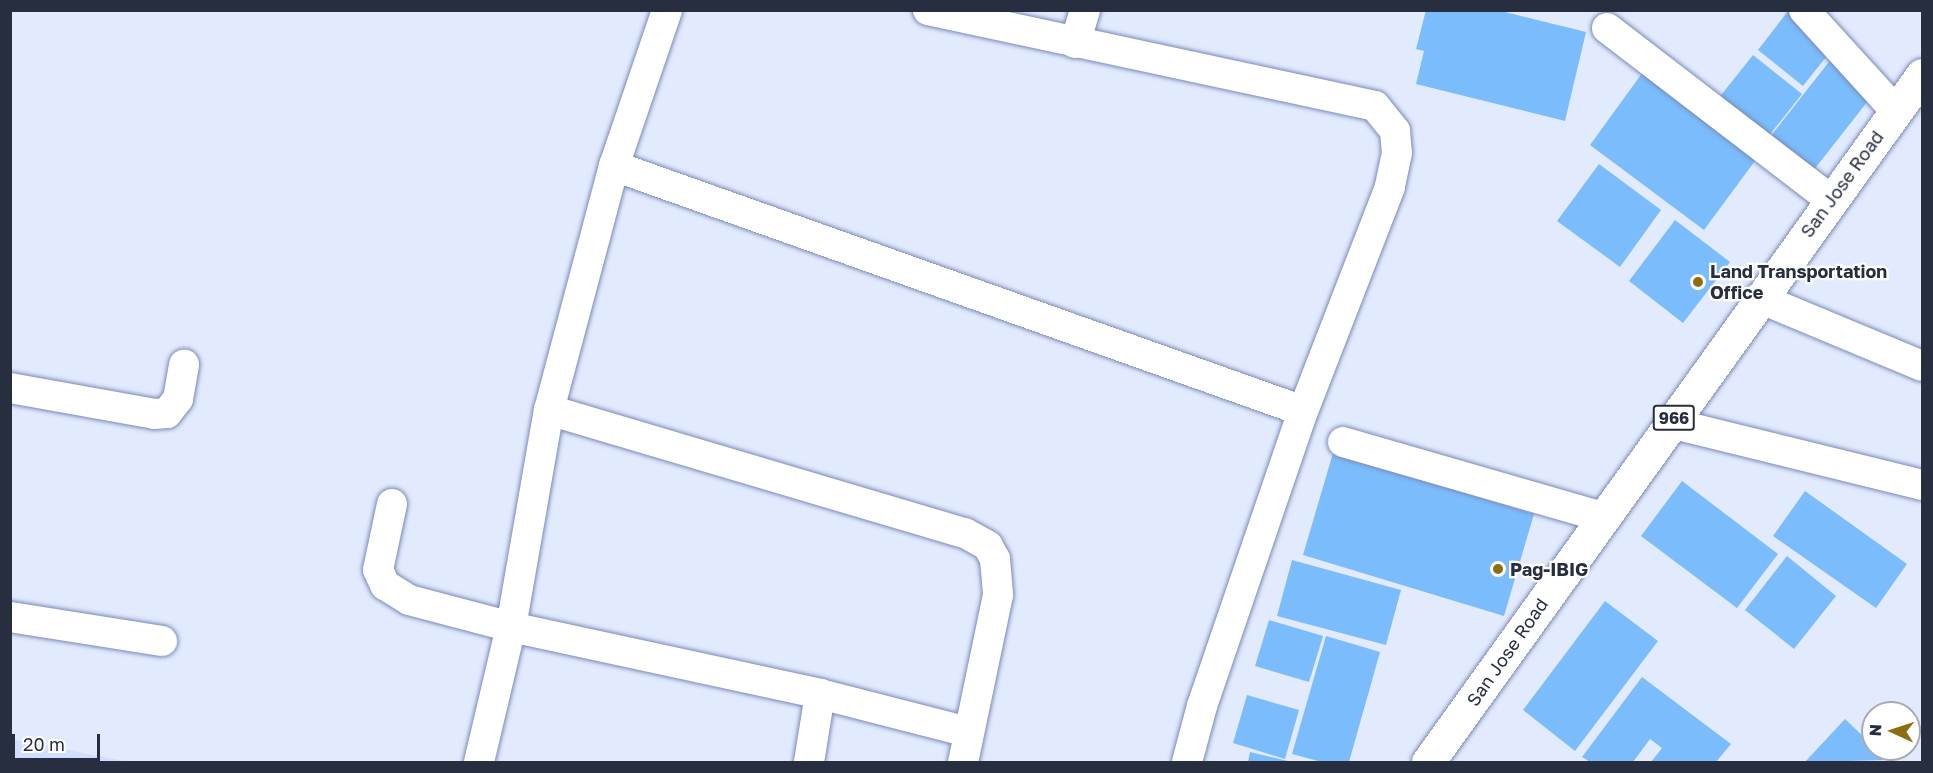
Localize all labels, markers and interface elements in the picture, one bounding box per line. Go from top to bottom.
street label: San Jose Road [1796,126,1888,242]
place label: Land Transportation Office [1710,261,1887,304]
marker: Land Transportation Office [1691,275,1705,289]
road number: 966 [1652,405,1696,431]
place label: Pag-IBIG [1510,558,1588,580]
marker: Pag-IBIG [1491,562,1505,576]
street label: San Jose Road [1462,594,1552,710]
north arrow [1861,701,1921,761]
scale bar [15,722,104,760]
text: N [1865,724,1885,737]
text: 20 m [23,733,65,755]

